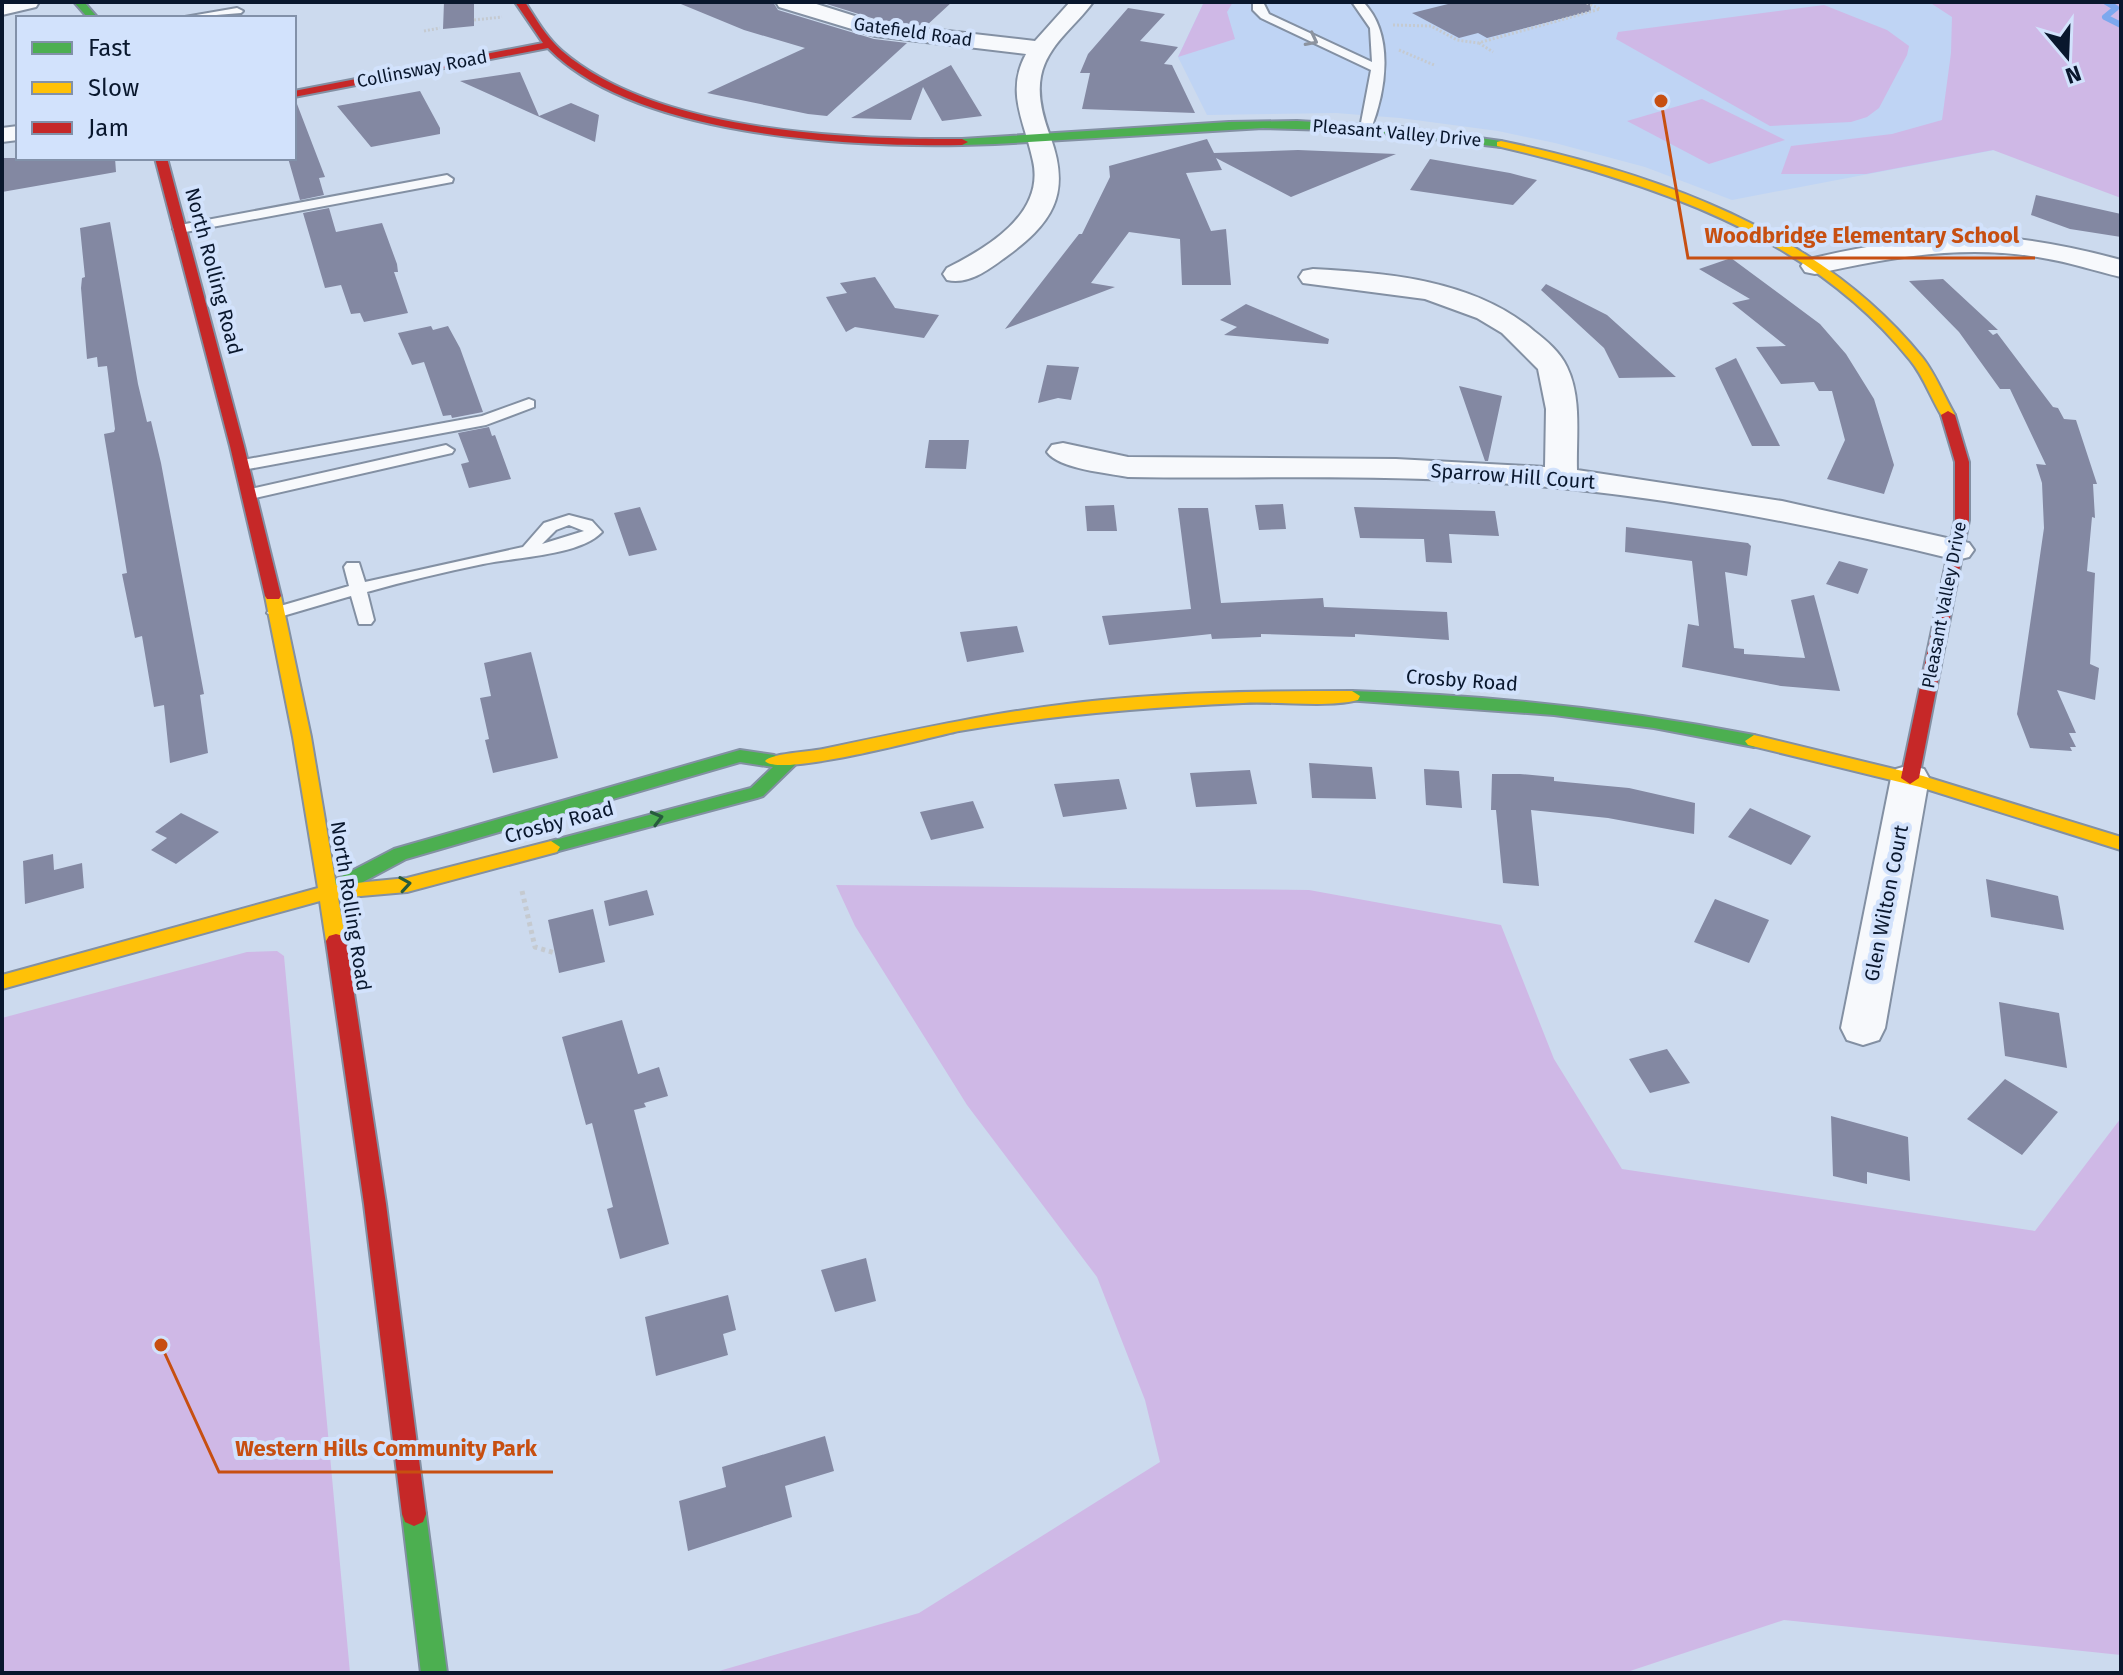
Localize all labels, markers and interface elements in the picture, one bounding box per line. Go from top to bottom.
street label: Gatefield Road [852,13,974,51]
legend [16,16,296,160]
north arrow [2027,16,2107,96]
one-way arrow [1304,30,1319,45]
text: Fast [88,34,131,62]
street label: Collinsway Road [355,46,489,92]
text: N [2062,59,2085,90]
text: Slow [88,74,139,102]
text: Jam [88,114,129,142]
street label: Pleasant Valley Drive [1312,115,1482,151]
street label: North Rolling Road [180,185,248,357]
callout: Woodbridge Elementary School [1688,212,2035,258]
text: Woodbridge Elementary School [1705,222,2020,249]
street label: Sparrow Hill Court [1430,458,1597,494]
street label: Pleasant Valley Drive [1917,520,1971,690]
street label: Crosby Road [1405,664,1519,696]
street label: Crosby Road [502,796,616,848]
one-way arrow [649,811,663,828]
street label: North Rolling Road [326,819,376,993]
street label: Glen Wilton Court [1859,822,1913,983]
one-way arrow [399,876,412,893]
callout: Western Hills Community Park [219,1426,553,1472]
text: Western Hills Community Park [235,1435,538,1462]

